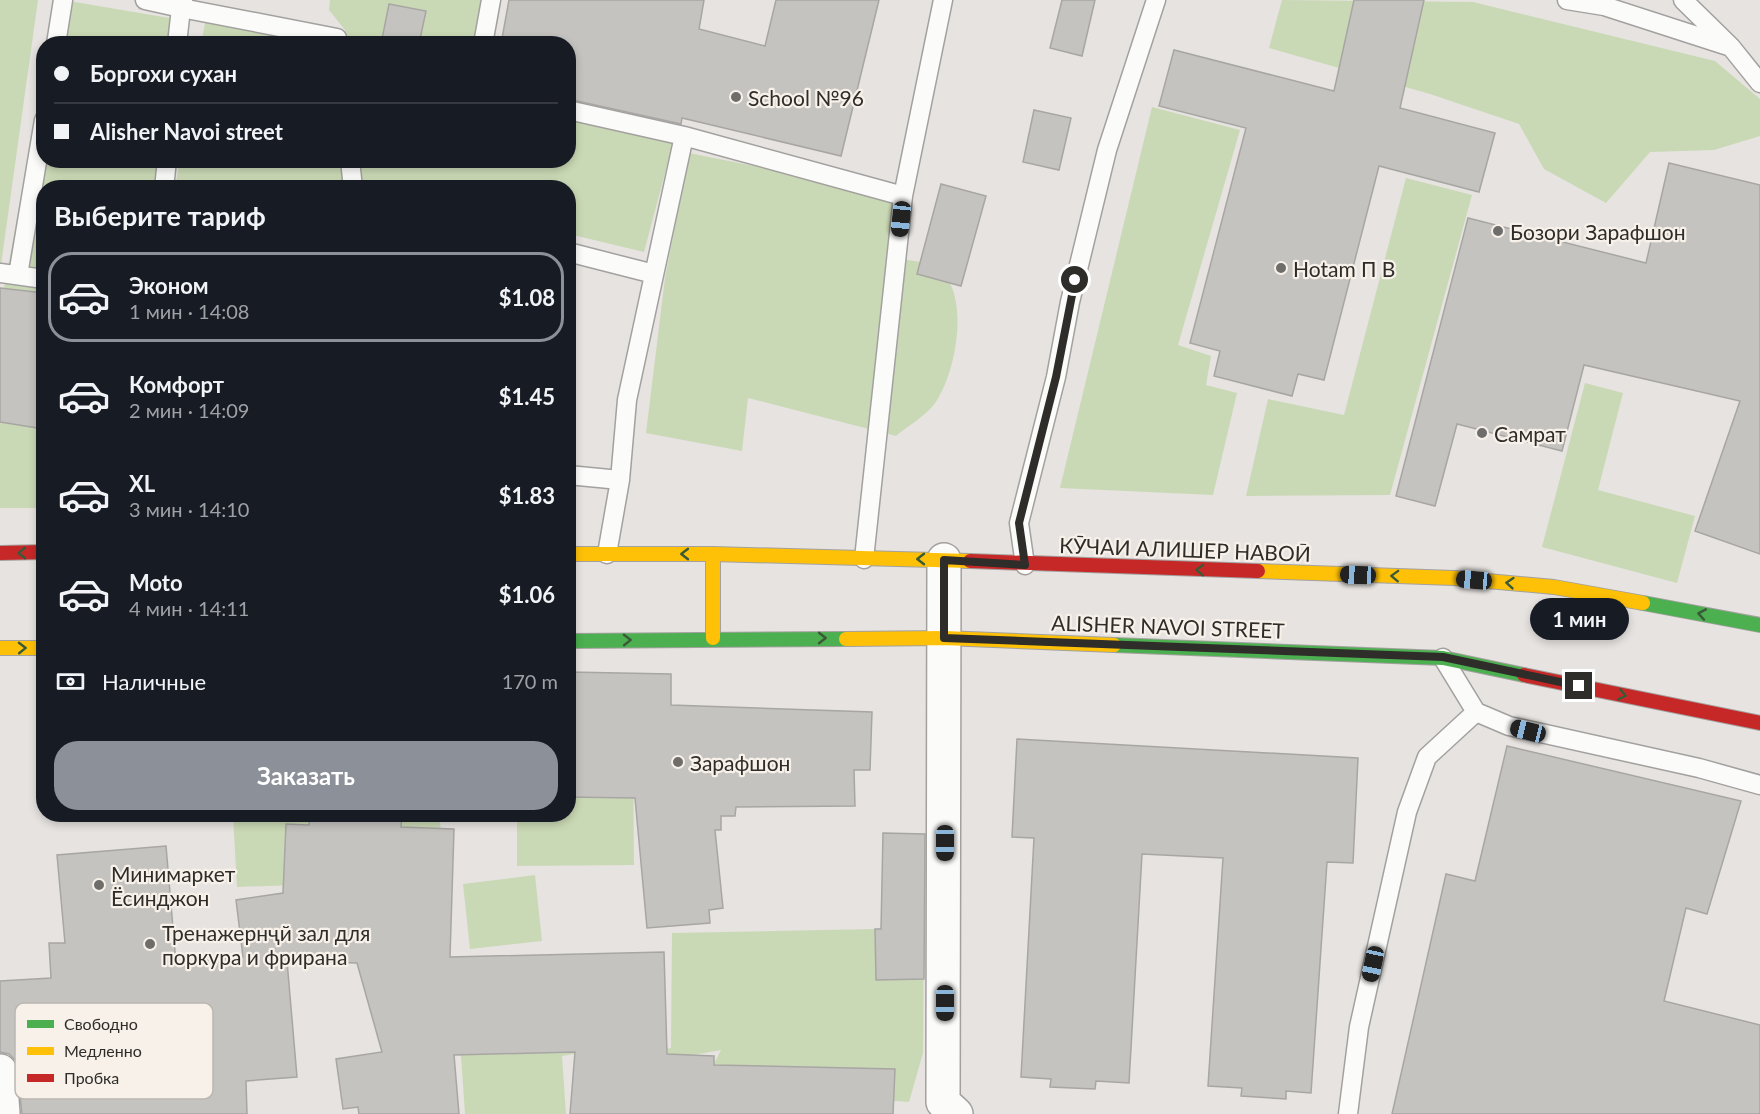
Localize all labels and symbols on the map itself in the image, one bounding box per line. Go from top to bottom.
place label: School №96 [748,85,864,110]
marker: School №96 [729,90,743,104]
car [890,200,912,238]
place label: Бозори Зарафшон [1510,219,1686,244]
marker: Бозори Зарафшон [1491,224,1505,238]
place label: Hotam П В [1293,256,1395,281]
marker: Hotam П В [1274,261,1288,275]
route start [1061,266,1088,293]
place label: Самрат [1494,421,1566,446]
marker: Самрат [1475,426,1489,440]
street label: КӮЧАИ АЛИШЕР НАВОӢ [1059,532,1311,566]
one-way arrow [17,546,26,559]
one-way arrow [680,548,689,560]
one-way arrow [917,553,926,565]
one-way arrow [1196,564,1205,576]
car [1340,565,1376,585]
car [1455,569,1493,591]
one-way arrow [1391,570,1400,583]
one-way arrow [1506,577,1515,590]
callout: 1 мин [1530,599,1628,641]
one-way arrow [1698,608,1708,621]
street label: ALISHER NAVOI STREET [1051,609,1286,643]
one-way arrow [817,632,826,644]
one-way arrow [622,634,631,646]
one-way arrow [17,642,26,654]
route end [1565,672,1592,699]
one-way arrow [1617,687,1627,700]
car [1508,718,1548,744]
place label: Зарафшон [690,750,790,775]
marker: Зарафшон [671,755,685,769]
car [936,825,954,861]
place label: Минимаркет Ёсинджон [111,861,236,910]
marker: Минимаркет Ёсинджон [92,878,106,892]
place label: Тренажернҷй зал для поркура и фрирана [162,920,370,969]
marker: Тренажернҷй зал для поркура и фрирана [143,937,157,951]
car [1360,945,1386,983]
car [936,985,954,1021]
legend [15,1003,213,1099]
text: Свободно [64,1014,138,1033]
text: Медленно [64,1041,142,1060]
text: Пробка [64,1068,119,1087]

